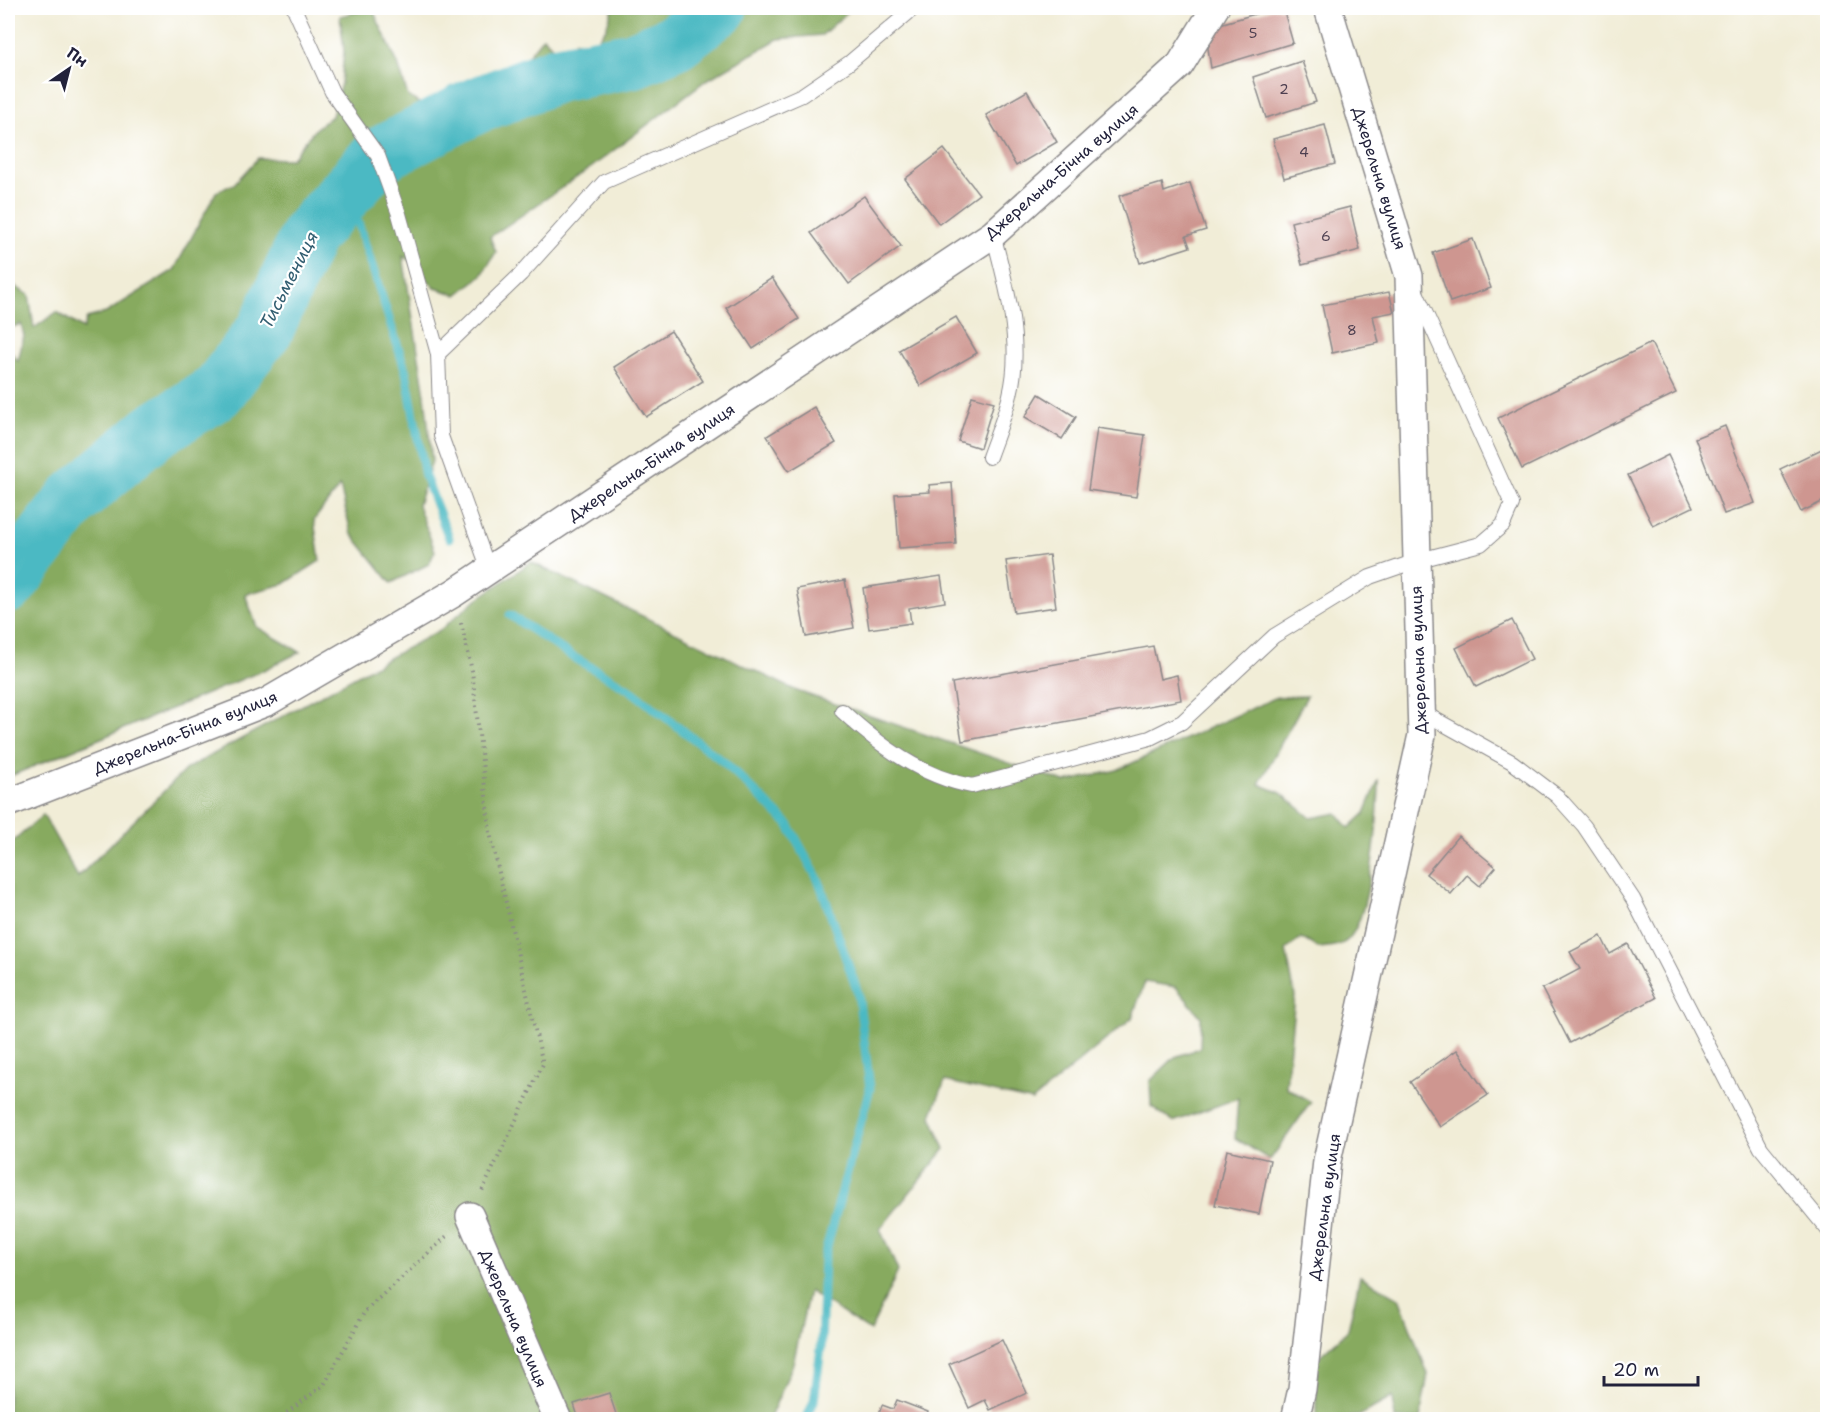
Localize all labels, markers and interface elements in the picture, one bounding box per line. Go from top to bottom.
house number: 5 [1249,24,1257,42]
north arrow [39,39,99,99]
text: Пн [63,42,92,72]
house number: 2 [1279,80,1289,98]
street label: Джерельна-Бічна вулиця [980,99,1143,244]
street label: Джерельна вулиця [1348,104,1411,252]
house number: 4 [1299,143,1309,161]
water label: Тисьмениця [254,227,324,333]
house number: 6 [1321,227,1331,245]
house number: 8 [1347,321,1357,339]
street label: Джерельна-Бічна вулиця [564,399,739,526]
street label: Джерельна вулиця [1405,585,1432,735]
street label: Джерельна-Бічна вулиця [90,686,280,779]
street label: Джерельна вулиця [1304,1132,1345,1282]
street label: Джерельна вулиця [475,1246,552,1391]
scale bar [1604,1349,1698,1387]
text: 20 m [1613,1358,1659,1382]

